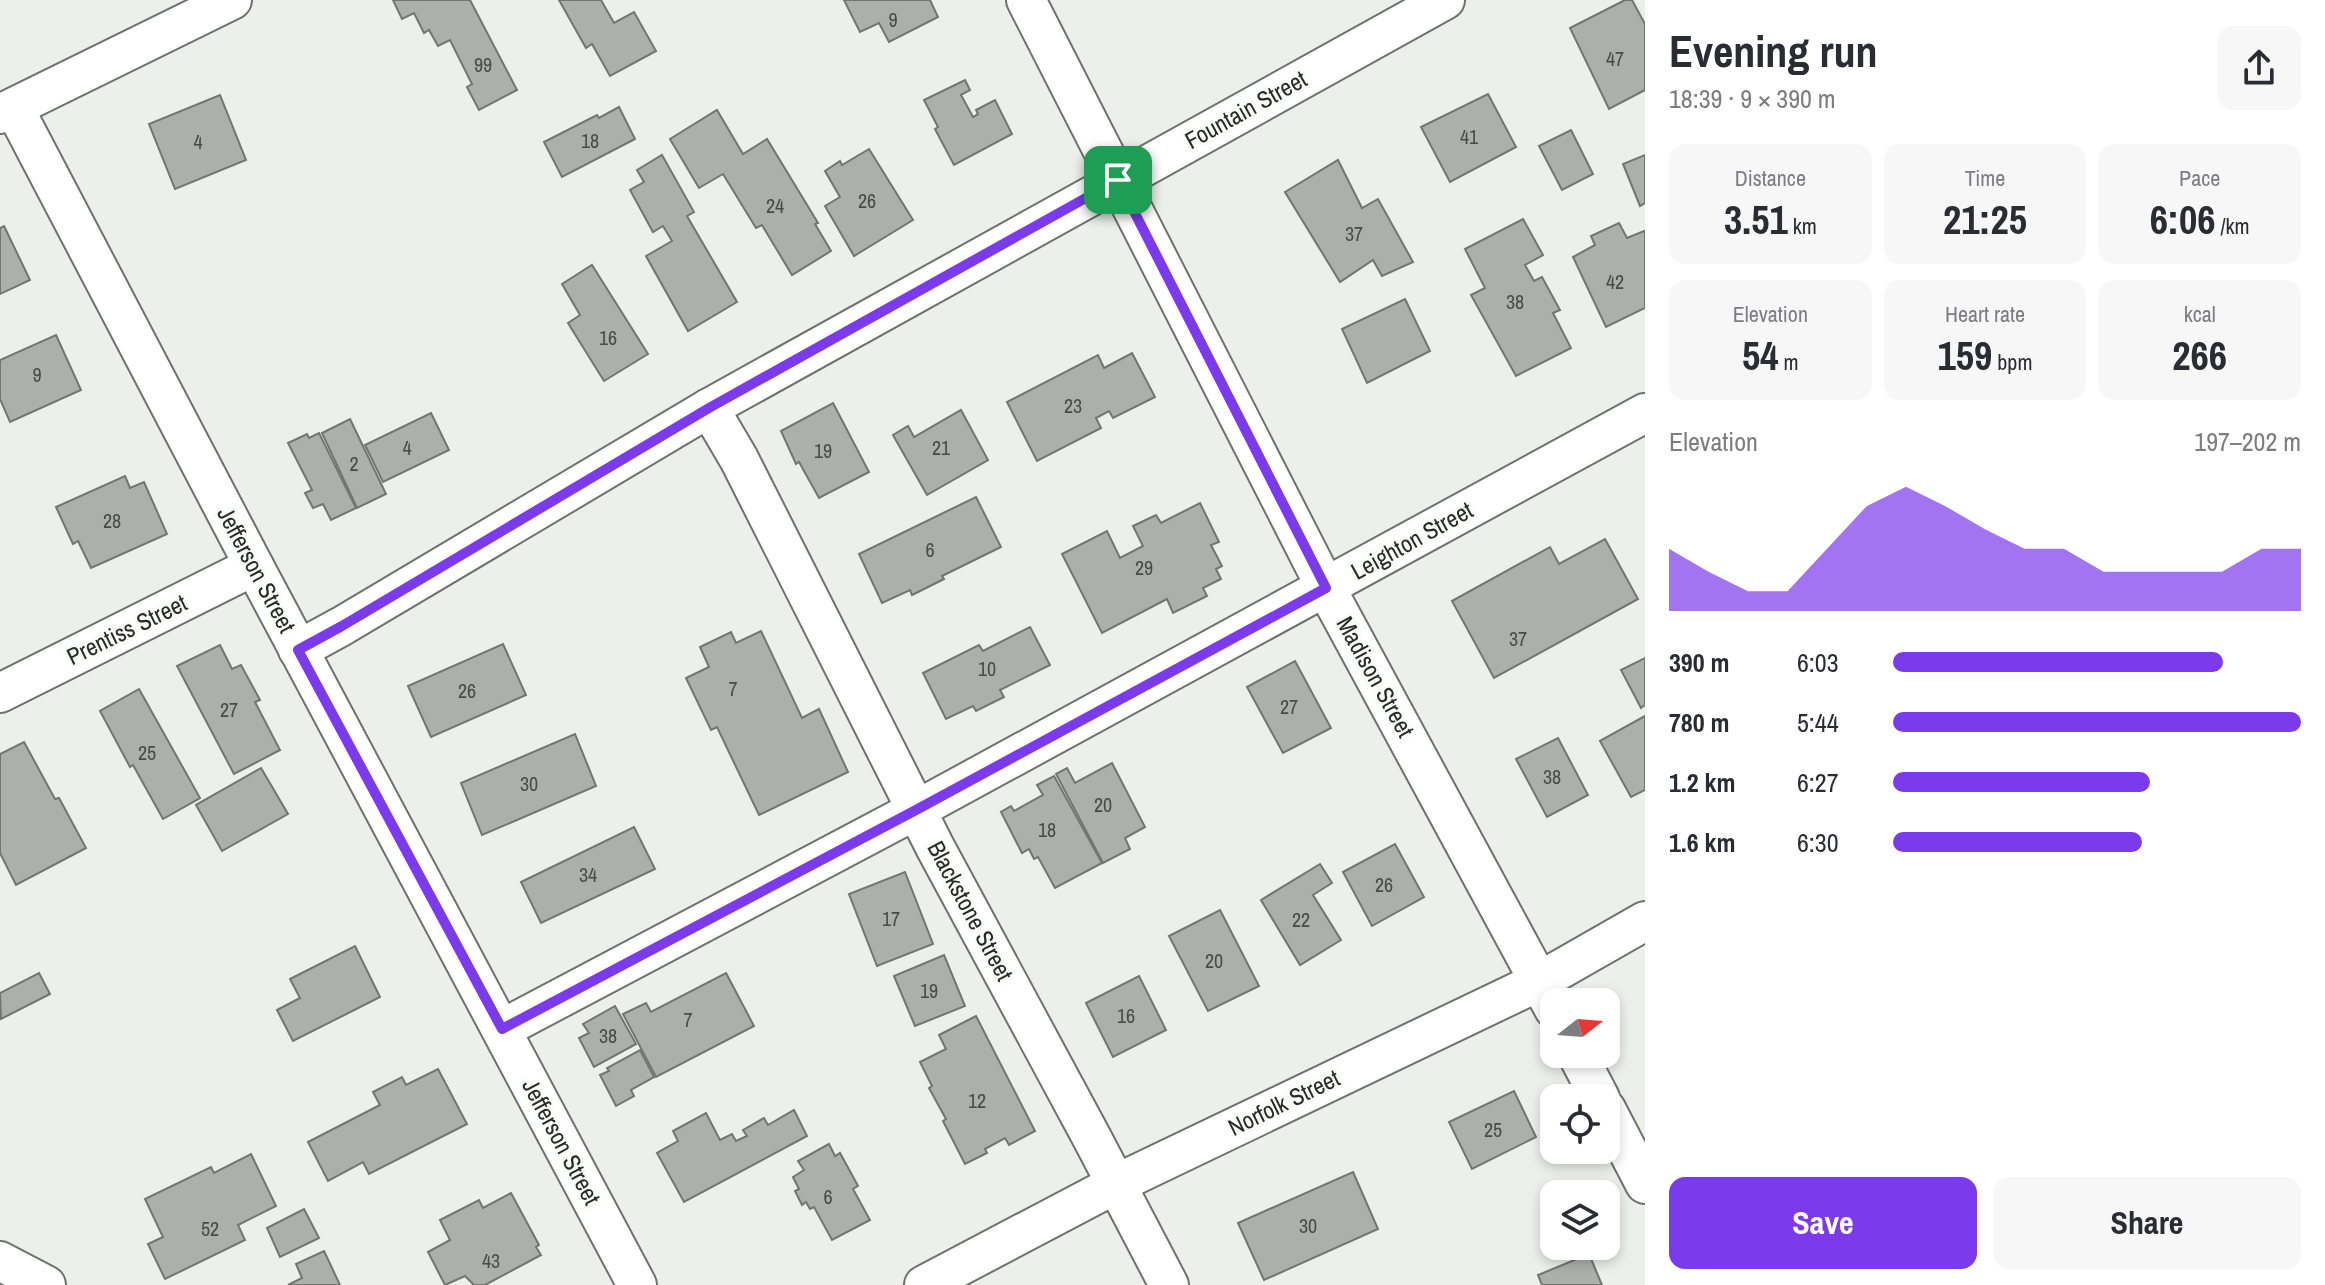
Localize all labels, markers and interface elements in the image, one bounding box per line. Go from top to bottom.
house number: 9 [888,6,898,33]
text: Evening run [1669,21,1878,81]
button: share [2217,26,2301,110]
house number: 47 [1606,45,1624,72]
house number: 99 [474,51,492,78]
street label: Fountain Street [1179,62,1313,156]
text: 18:39 · 9 × 390 m [1669,81,1836,116]
house number: 41 [1460,123,1478,150]
house number: 18 [581,127,599,154]
house number: 4 [193,128,203,155]
pin [1084,146,1152,214]
icon: arrive [1096,158,1140,202]
text: Distance [1735,163,1806,193]
text: Time [1965,163,2005,193]
text: Pace [2179,163,2220,193]
house number: 26 [858,187,876,214]
house number: 24 [766,192,784,219]
text: 3.51 [1724,193,1788,246]
text: 21:25 [1943,193,2027,246]
text: 6:06 [2150,193,2215,246]
text: km [1788,211,1817,241]
text: /km [2215,211,2250,241]
house number: 37 [1345,220,1363,247]
house number: 42 [1606,268,1624,295]
house number: 38 [1506,288,1524,315]
text: Elevation [1733,299,1808,329]
text: Heart rate [1945,299,2025,329]
text: kcal [2184,299,2216,329]
house number: 16 [599,324,617,351]
text: 54 [1742,329,1779,382]
text: 159 [1938,329,1992,382]
text: 266 [2172,329,2227,382]
text: m [1779,347,1799,377]
text: bpm [1992,347,2032,377]
house number: 9 [32,361,42,388]
house number: 23 [1064,392,1082,419]
text: Elevation [1669,424,1758,459]
text: 197–202 m [2194,424,2301,459]
house number: 4 [402,434,412,461]
house number: 21 [932,434,950,461]
house number: 19 [814,437,832,464]
house number: 2 [349,450,359,477]
street label: Leighton Street [1345,493,1479,587]
street label: Jefferson Street [210,501,304,639]
house number: 28 [103,507,121,534]
house number: 6 [925,536,935,563]
house number: 29 [1135,554,1153,581]
street label: Prentiss Street [61,586,193,672]
street label: Madison Street [1330,610,1422,743]
house number: 37 [1509,625,1527,652]
text: 390 m [1669,645,1729,680]
text: 6:03 [1797,645,1839,680]
house number: 10 [978,655,996,682]
house number: 7 [728,675,738,702]
house number: 26 [458,677,476,704]
house number: 27 [1280,693,1298,720]
house number: 27 [220,696,238,723]
text: 780 m [1669,705,1729,740]
text: 5:44 [1797,705,1839,740]
house number: 25 [138,739,156,766]
house number: 38 [1543,763,1561,790]
text: 1.2 km [1669,765,1735,800]
text: 6:27 [1797,765,1839,800]
house number: 30 [520,770,538,797]
house number: 20 [1094,791,1112,818]
house number: 18 [1038,816,1056,843]
text: 1.6 km [1669,825,1735,860]
text: 6:30 [1797,825,1839,860]
street label: Blackstone Street [921,835,1021,987]
house number: 34 [579,861,597,888]
house number: 26 [1375,871,1393,898]
house number: 17 [882,905,900,932]
house number: 22 [1292,906,1310,933]
house number: 20 [1205,947,1223,974]
house number: 19 [920,977,938,1004]
north arrow [1540,988,1620,1068]
map controls [1540,988,1620,1260]
house number: 16 [1117,1002,1135,1029]
house number: 7 [683,1006,693,1033]
house number: 38 [599,1022,617,1049]
street label: Norfolk Street [1222,1061,1345,1143]
street label: Jefferson Street [515,1073,609,1211]
button: locate [1540,1084,1620,1164]
house number: 12 [968,1087,986,1114]
house number: 25 [1484,1116,1502,1143]
button: Save [1669,1177,1977,1269]
button: Share [1993,1177,2301,1269]
button: layers [1540,1180,1620,1260]
house number: 6 [823,1183,833,1210]
house number: 30 [1299,1212,1317,1239]
house number: 52 [201,1215,219,1242]
house number: 43 [482,1247,500,1274]

